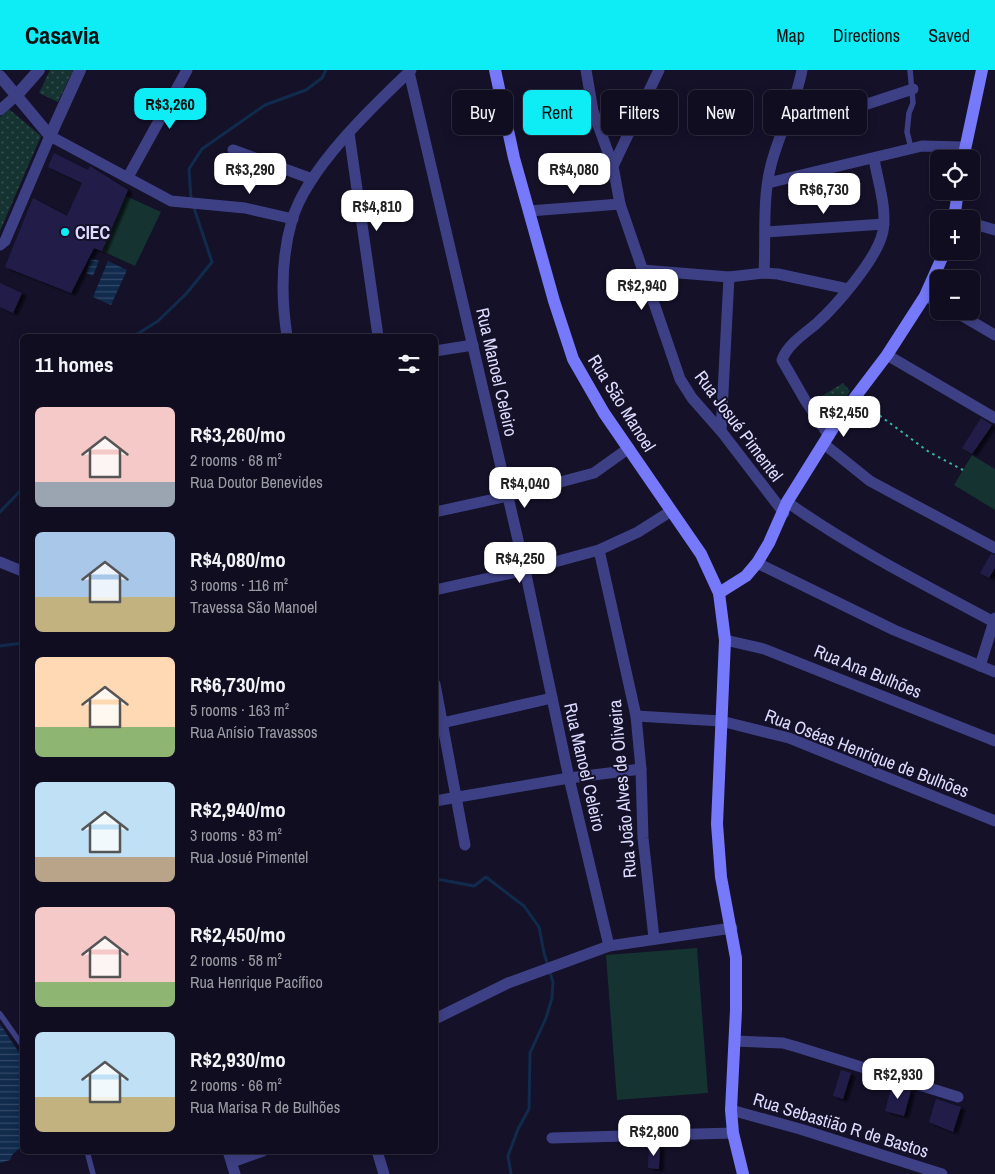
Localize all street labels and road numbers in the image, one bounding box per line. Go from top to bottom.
street label: Rua Manoel Celeiro [470,305,524,439]
street label: Rua São Manoel [582,350,662,456]
street label: Rua Josué Pimentel [689,365,789,487]
street label: Rua Ana Bulhões [810,638,926,704]
street label: Rua João Alves de Oliveira [602,699,642,879]
street label: Rua Manoel Celeiro [558,700,612,834]
street label: Rua Oséas Henrique de Bulhões [761,703,973,803]
street label: Rua Sebastião R de Bastos [750,1086,932,1164]

